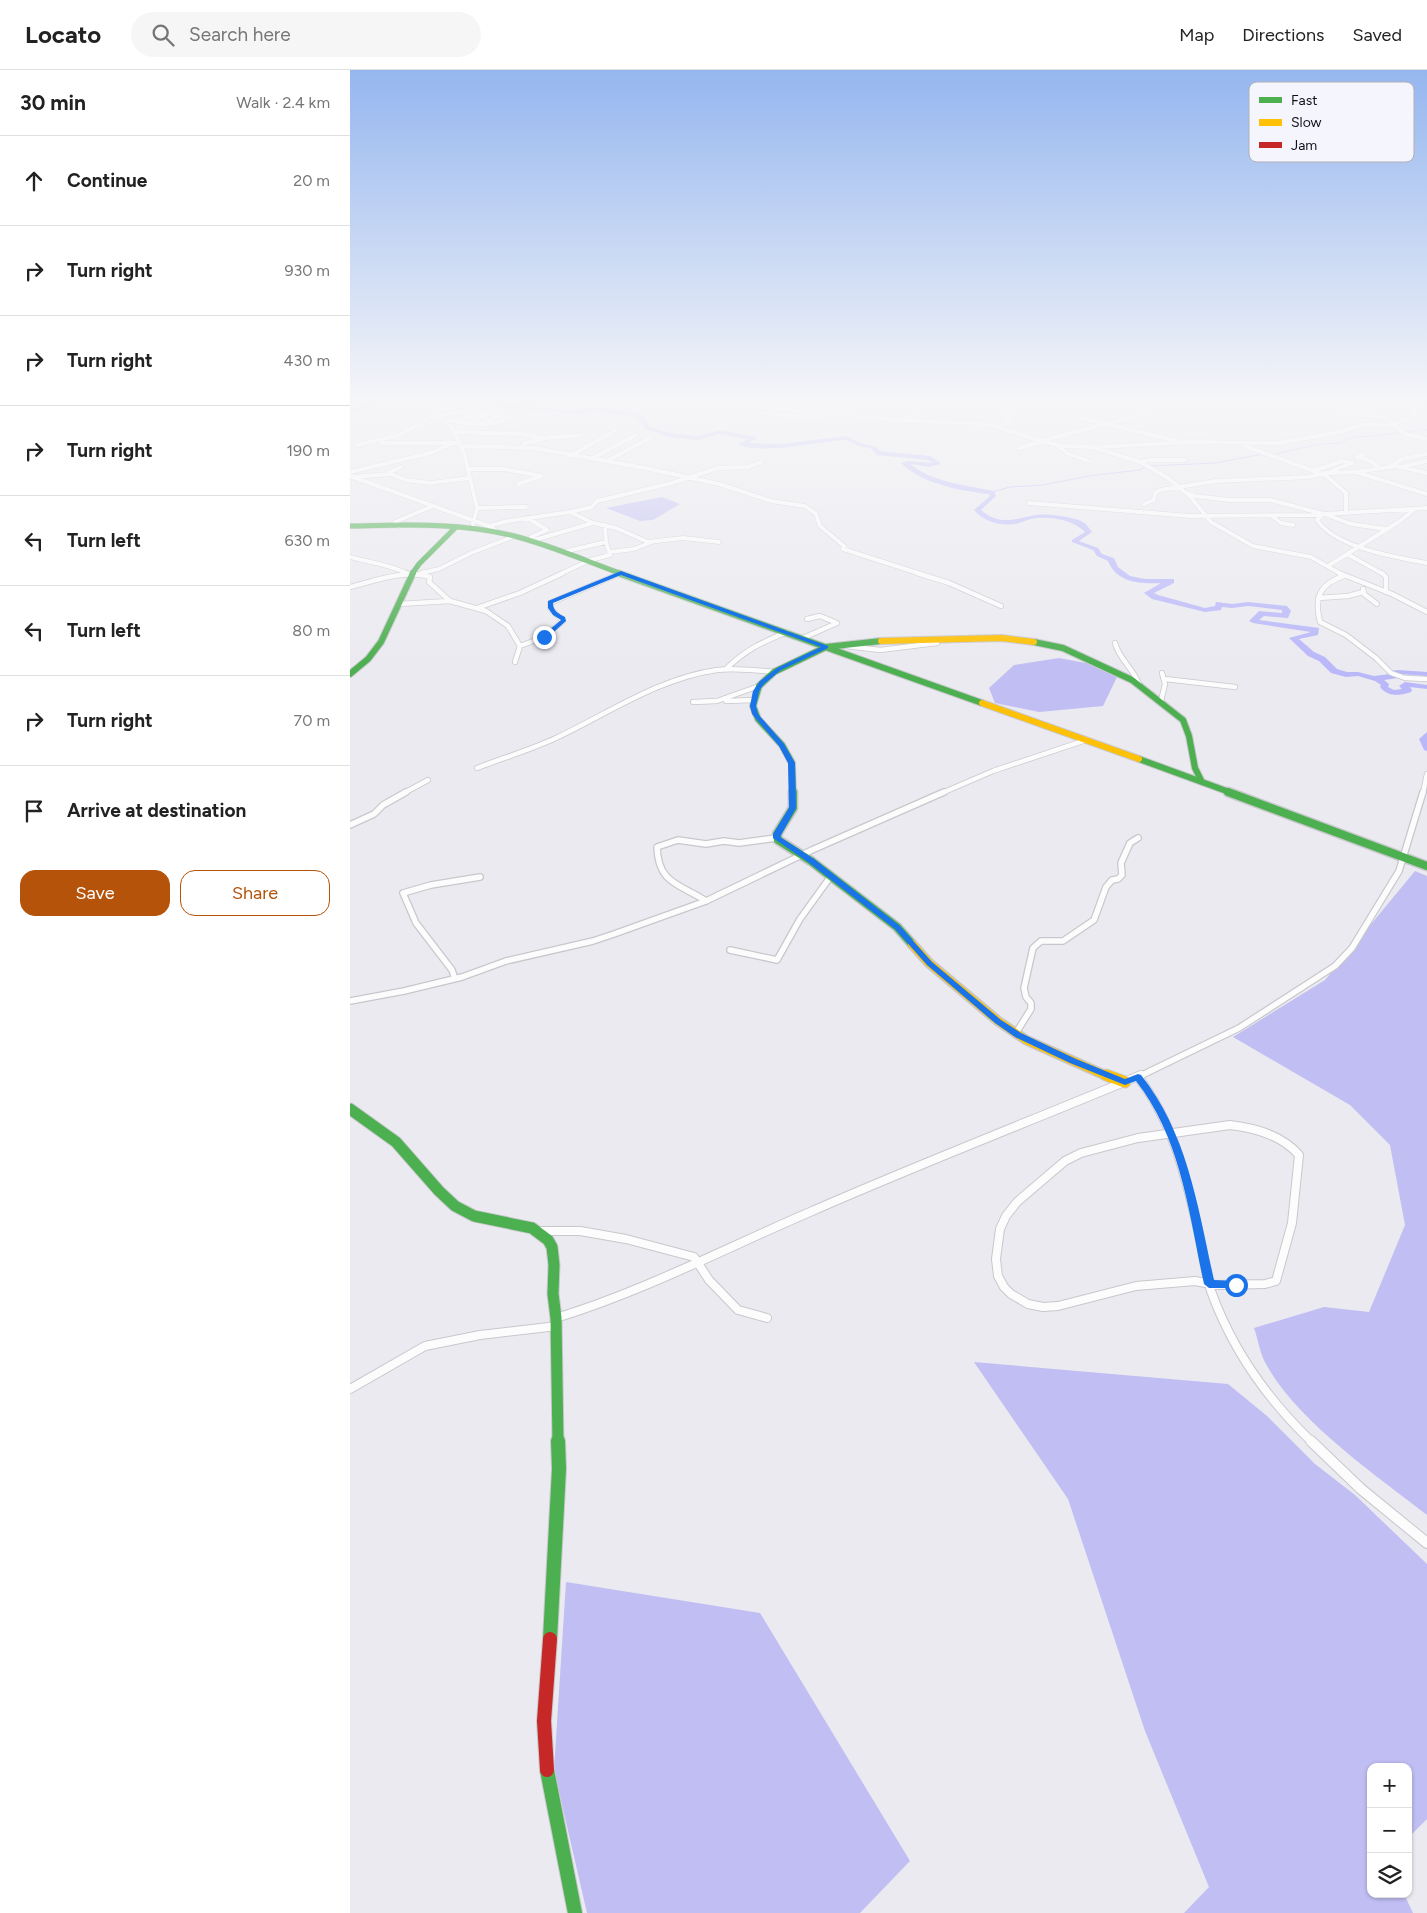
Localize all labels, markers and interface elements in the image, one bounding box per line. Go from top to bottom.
search box [131,12,481,57]
text: Locato [25,20,101,49]
icon: search [149,21,177,49]
text: Search here [189,23,291,46]
text: Map [1179,24,1214,46]
text: Directions [1242,24,1324,46]
text: Saved [1352,24,1402,46]
legend [1249,82,1414,162]
text: 30 min [20,90,86,115]
text: Fast [1291,92,1317,109]
text: Walk · 2.4 km [236,93,330,112]
text: Slow [1291,114,1322,131]
text: Jam [1291,137,1317,154]
icon: ahead [20,167,48,195]
text: Continue [67,169,147,192]
text: 20 m [293,171,330,190]
icon: right [20,257,48,285]
text: Turn right [67,259,153,282]
text: 930 m [284,261,330,280]
icon: right [20,347,48,375]
text: Turn right [67,349,153,372]
text: 430 m [284,351,330,370]
icon: right [20,437,48,465]
text: Turn right [67,439,153,462]
text: 190 m [287,441,330,460]
icon: left [20,527,48,555]
text: Turn left [67,529,141,552]
text: 630 m [284,531,330,550]
icon: left [20,617,48,645]
text: Turn left [67,619,141,642]
text: 80 m [292,621,330,640]
route end [533,626,556,649]
icon: right [20,707,48,735]
text: Turn right [67,709,153,732]
text: 70 m [294,711,330,730]
icon: arrive [20,797,48,825]
text: Arrive at destination [67,799,246,822]
button: Save [20,870,170,916]
button: Share [180,870,330,916]
route start [1225,1274,1248,1297]
map controls [1367,1763,1412,1898]
button: + [1367,1763,1412,1808]
button: − [1367,1808,1412,1853]
button: layers [1367,1853,1412,1898]

